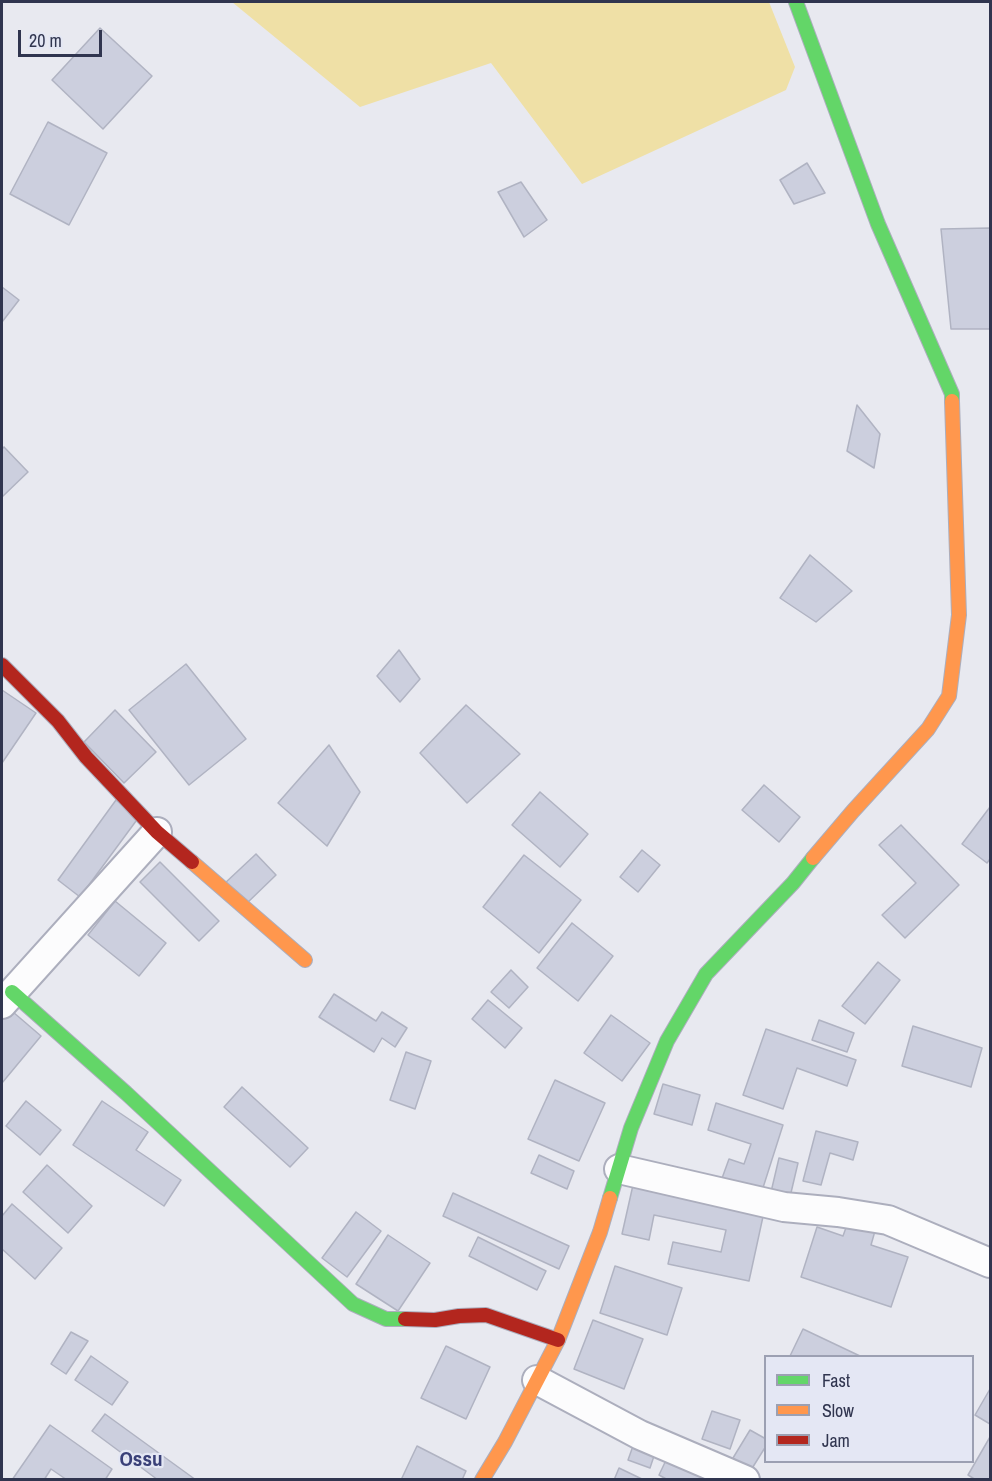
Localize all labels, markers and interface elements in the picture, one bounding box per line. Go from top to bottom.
scale bar [21,18,105,56]
text: 20 m [29,28,62,53]
legend [764,1355,974,1463]
text: Fast [822,1368,850,1393]
text: Slow [822,1398,854,1423]
text: Jam [822,1428,850,1453]
district label: Ossu [119,1447,163,1473]

